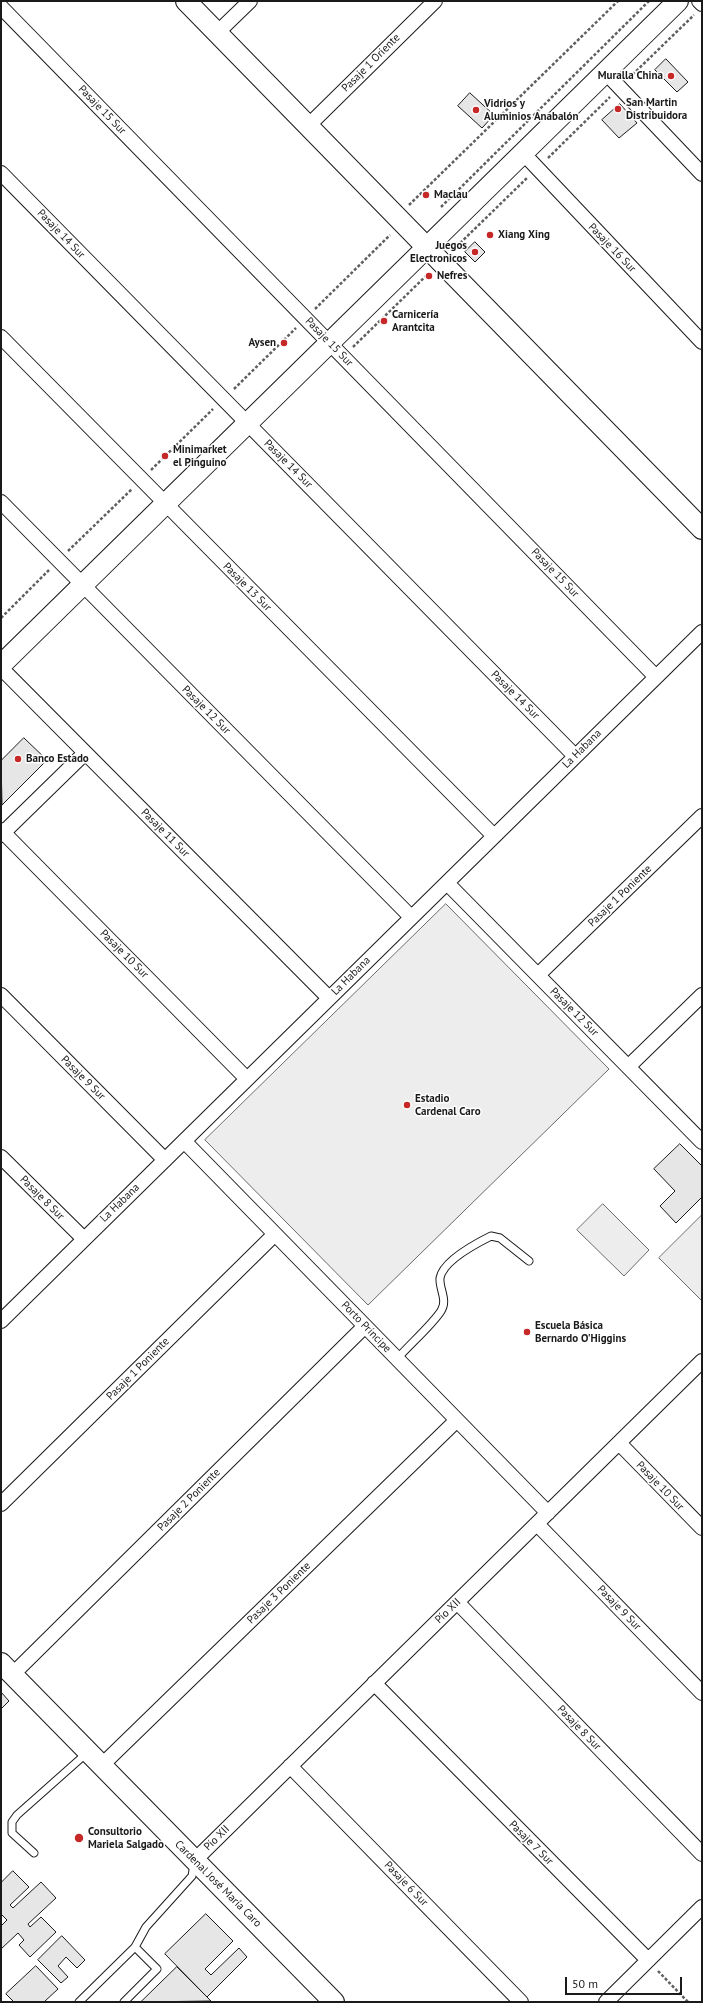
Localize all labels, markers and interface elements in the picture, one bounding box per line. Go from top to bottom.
street label: Pasaje 1 Oriente [339,31,403,95]
place label: Muralla China [598,69,663,83]
marker: Muralla China [666,71,676,81]
street label: Pasaje 15 Sur [75,83,129,137]
place label: San Martin Distribuidora [626,96,687,122]
place label: Vidrios y Aluminios Anabalón [484,97,579,123]
marker: San Martin Distribuidora [613,104,623,114]
marker: Vidrios y Aluminios Anabalón [471,105,481,115]
place label: Maclau [434,188,468,202]
marker: Maclau [421,190,431,200]
street label: Pasaje 14 Sur [34,207,88,261]
street label: Pasaje 16 Sur [585,221,639,275]
place label: Xiang Xing [498,228,550,242]
marker: Xiang Xing [485,230,495,240]
place label: Juegos Electronicos [410,239,467,265]
marker: Juegos Electronicos [470,247,480,257]
place label: Nefres [437,269,467,283]
marker: Nefres [424,271,434,281]
place label: Carnicería Arantcita [392,308,439,334]
street label: Pasaje 15 Sur [302,315,356,369]
marker: Carnicería Arantcita [379,316,389,326]
place label: Aysen [248,336,276,350]
marker: Aysen [279,338,289,348]
street label: Pasaje 14 Sur [261,437,315,491]
place label: Minimarket el Pinguino [173,443,227,469]
marker: Minimarket el Pinguino [160,451,170,461]
street label: Pasaje 15 Sur [528,546,582,600]
street label: Pasaje 13 Sur [220,560,274,614]
street label: Pasaje 14 Sur [488,668,542,722]
street label: Pasaje 12 Sur [179,683,233,737]
street label: La Habana [560,727,604,771]
place label: Banco Estado [26,752,89,766]
marker: Banco Estado [13,754,23,764]
street label: Pasaje 11 Sur [138,806,192,860]
street label: Pasaje 1 Poniente [586,862,654,930]
street label: Pasaje 10 Sur [97,927,151,981]
street label: La Habana [329,954,373,998]
street label: Pasaje 12 Sur [547,985,601,1039]
street label: Pasaje 9 Sur [58,1053,108,1103]
place label: Estadio Cardenal Caro [415,1092,481,1118]
marker: Estadio Cardenal Caro [402,1100,412,1110]
street label: Pasaje 8 Sur [17,1173,67,1223]
street label: La Habana [98,1181,142,1225]
street label: Porto Príncipe [338,1299,394,1355]
place label: Escuela Básica Bernardo O'Higgins [535,1319,626,1345]
marker: Escuela Básica Bernardo O'Higgins [522,1327,532,1337]
street label: Pasaje 1 Poniente [104,1335,172,1403]
street label: Pasaje 10 Sur [633,1459,687,1513]
street label: Pasaje 2 Poniente [155,1466,223,1534]
street label: Pasaje 3 Poniente [245,1559,313,1627]
street label: Pasaje 9 Sur [594,1583,644,1633]
street label: Pío XII [432,1596,464,1626]
street label: Pasaje 8 Sur [554,1703,604,1753]
street label: Pasaje 7 Sur [506,1818,556,1868]
street label: Pío XII [201,1822,233,1854]
place label: Consultorio Mariela Salgado [88,1825,164,1851]
marker: Consultorio Mariela Salgado [73,1832,85,1844]
street label: Cardenal José María Caro [172,1838,264,1930]
street label: Pasaje 6 Sur [381,1859,431,1909]
scale bar [567,1969,684,1995]
text: 50 m [572,1976,598,1991]

